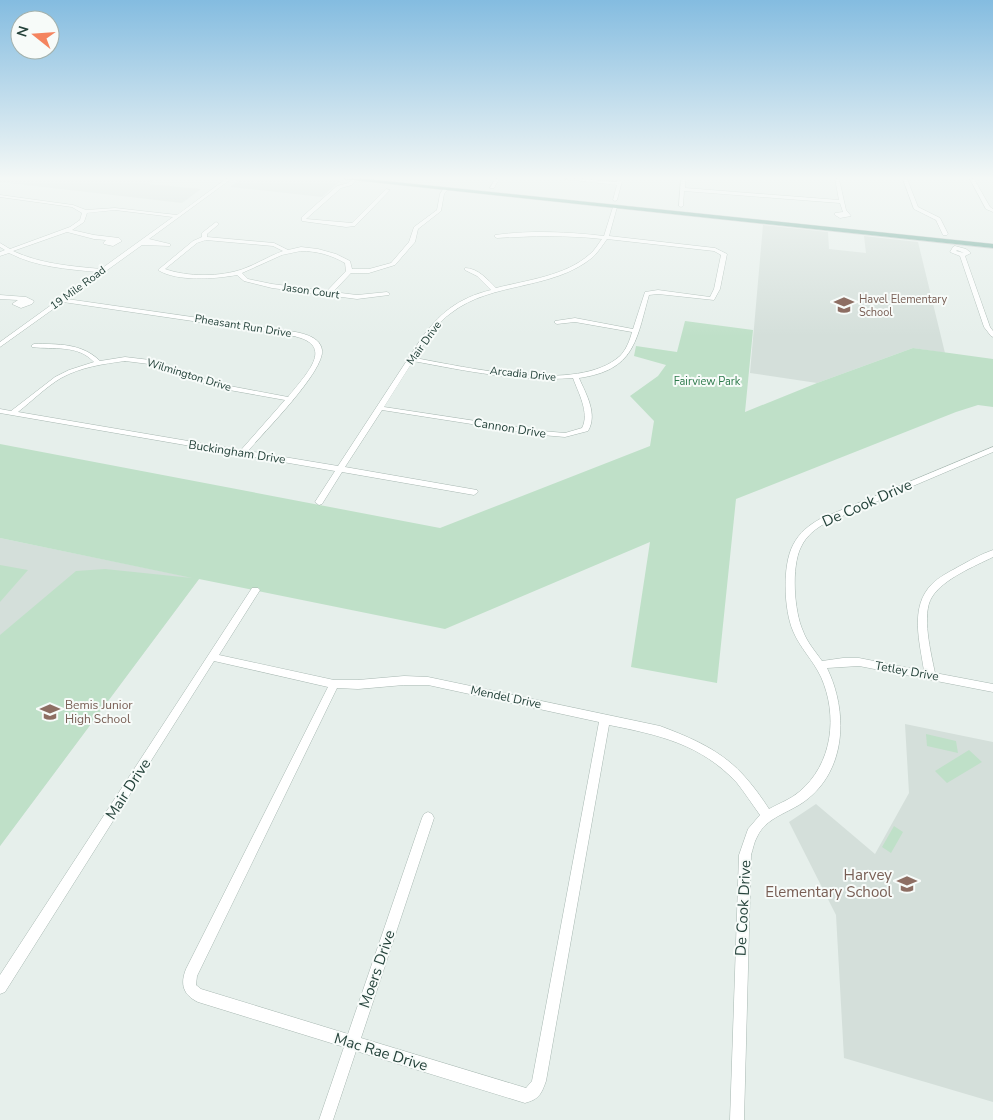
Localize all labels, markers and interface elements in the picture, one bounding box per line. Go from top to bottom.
north arrow [10,10,60,60]
text: N [12,24,34,39]
street label: 19 Mile Road [47,263,109,313]
street label: Jason Court [281,279,341,302]
place label: Havel Elementary School [859,292,948,320]
school or university icon: Havel Elementary School [833,294,855,316]
street label: Pheasant Run Drive [194,311,293,341]
street label: Mair Drive [403,318,445,368]
street label: Wilmington Drive [145,355,233,395]
street label: Arcadia Drive [489,363,557,385]
park label: Fairview Park [674,374,741,389]
street label: Cannon Drive [473,414,547,442]
street label: Buckingham Drive [187,436,287,468]
street label: De Cook Drive [819,474,915,532]
street label: Tetley Drive [874,658,940,684]
street label: Mendel Drive [469,682,543,712]
place label: Bemis Junior High School [65,697,133,727]
school or university icon: Bemis Junior High School [39,701,61,723]
street label: Mair Drive [101,755,155,823]
street label: De Cook Drive [730,859,756,957]
place label: Harvey Elementary School [765,865,893,902]
school or university icon: Harvey Elementary School [896,873,918,895]
street label: Moers Drive [354,927,400,1011]
street label: Mac Rae Drive [332,1028,430,1076]

